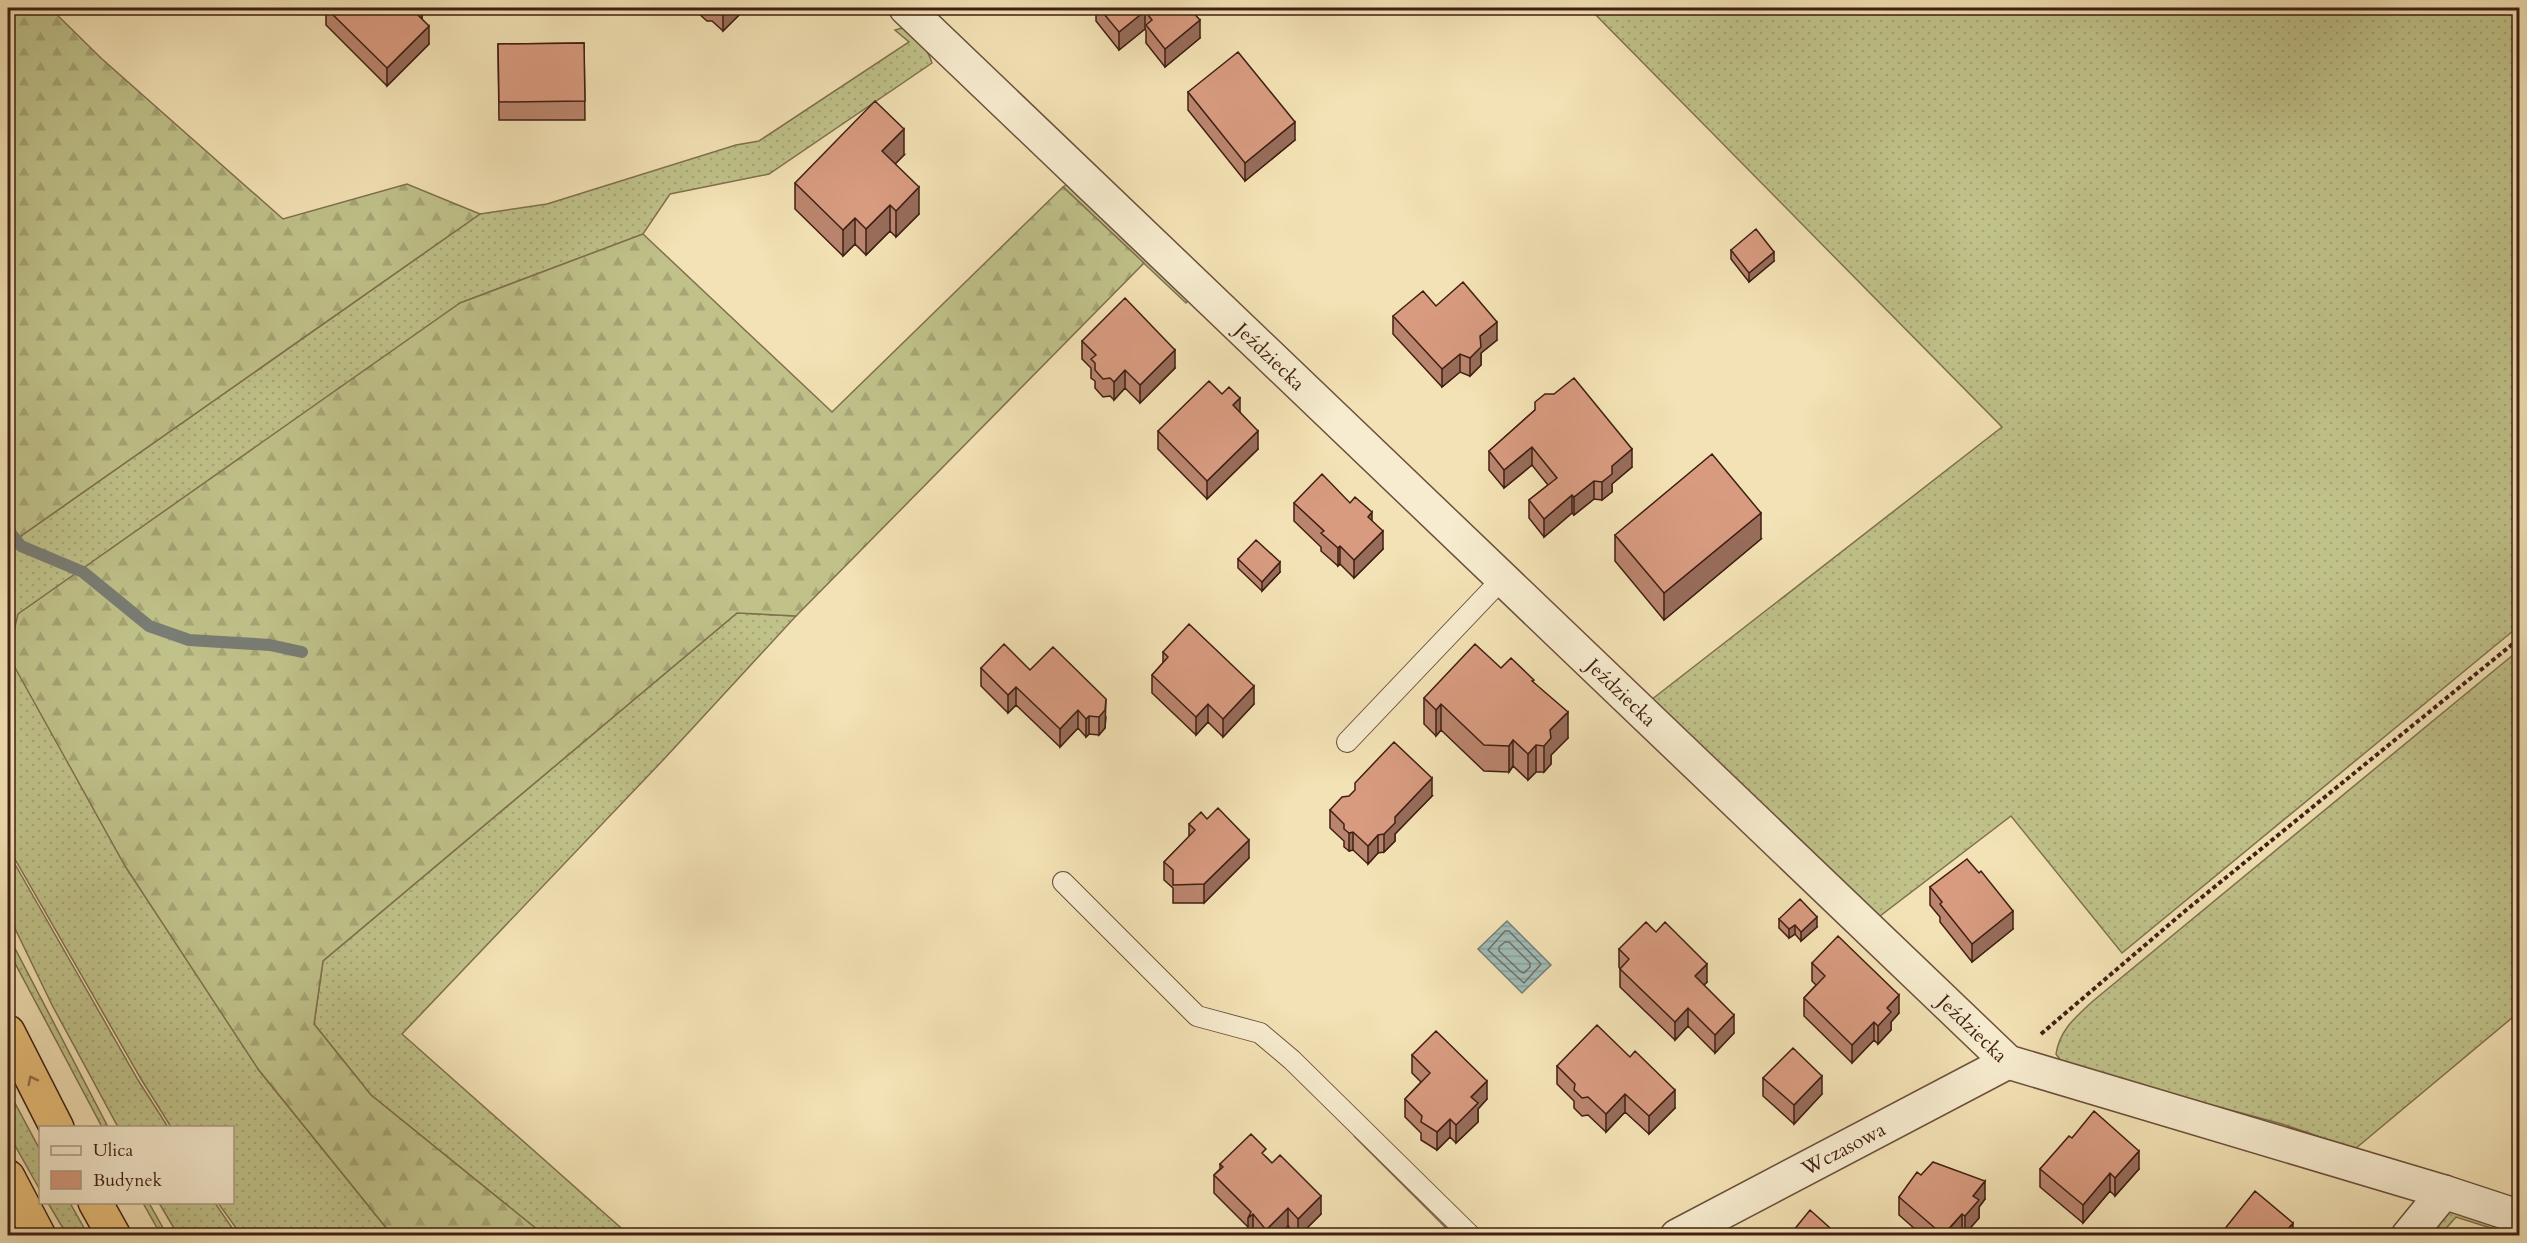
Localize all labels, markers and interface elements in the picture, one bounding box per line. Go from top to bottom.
street label: Jeździecka [1227,315,1311,397]
street label: Jeździecka [1578,651,1662,733]
street label: Jeździecka [1929,986,2014,1069]
one-way arrow [28,1075,39,1086]
street label: Wczasowa [1796,1116,1891,1183]
legend [39,1126,234,1204]
text: Ulica [93,1138,134,1163]
text: Budynek [93,1168,163,1193]

